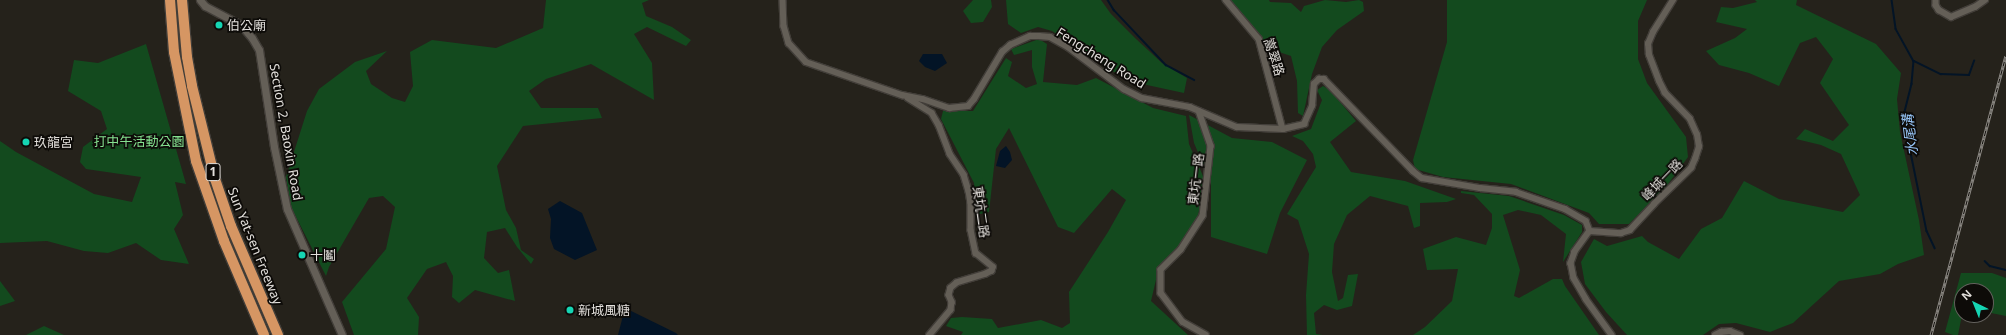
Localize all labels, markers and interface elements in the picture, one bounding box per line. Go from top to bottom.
place label: 伯公廟 [227,17,266,33]
marker: 伯公廟 [214,20,224,30]
street label: Fengcheng Road [1053,24,1149,92]
street label: 嵩翠路 [1261,36,1287,78]
street label: Section 2, Baoxin Road [266,62,306,202]
water label: 水尾溝 [1899,113,1921,157]
park label: 打中午活動公園 [94,133,184,149]
place label: 玖龍宮 [34,134,73,150]
marker: 玖龍宮 [21,137,31,147]
street label: 東坑一路 [1185,152,1207,206]
street label: 峰城一路 [1638,156,1686,204]
road number: 1 [205,162,221,182]
street label: Sun Yat-sen Freeway [224,185,286,307]
street label: 東坑二路 [970,185,992,239]
place label: 十鬮 [310,247,336,263]
marker: 十鬮 [297,250,307,260]
north arrow [1954,283,1994,323]
text: N [1958,286,1975,303]
place label: 新城風糖 [578,302,630,318]
marker: 新城風糖 [565,305,575,315]

